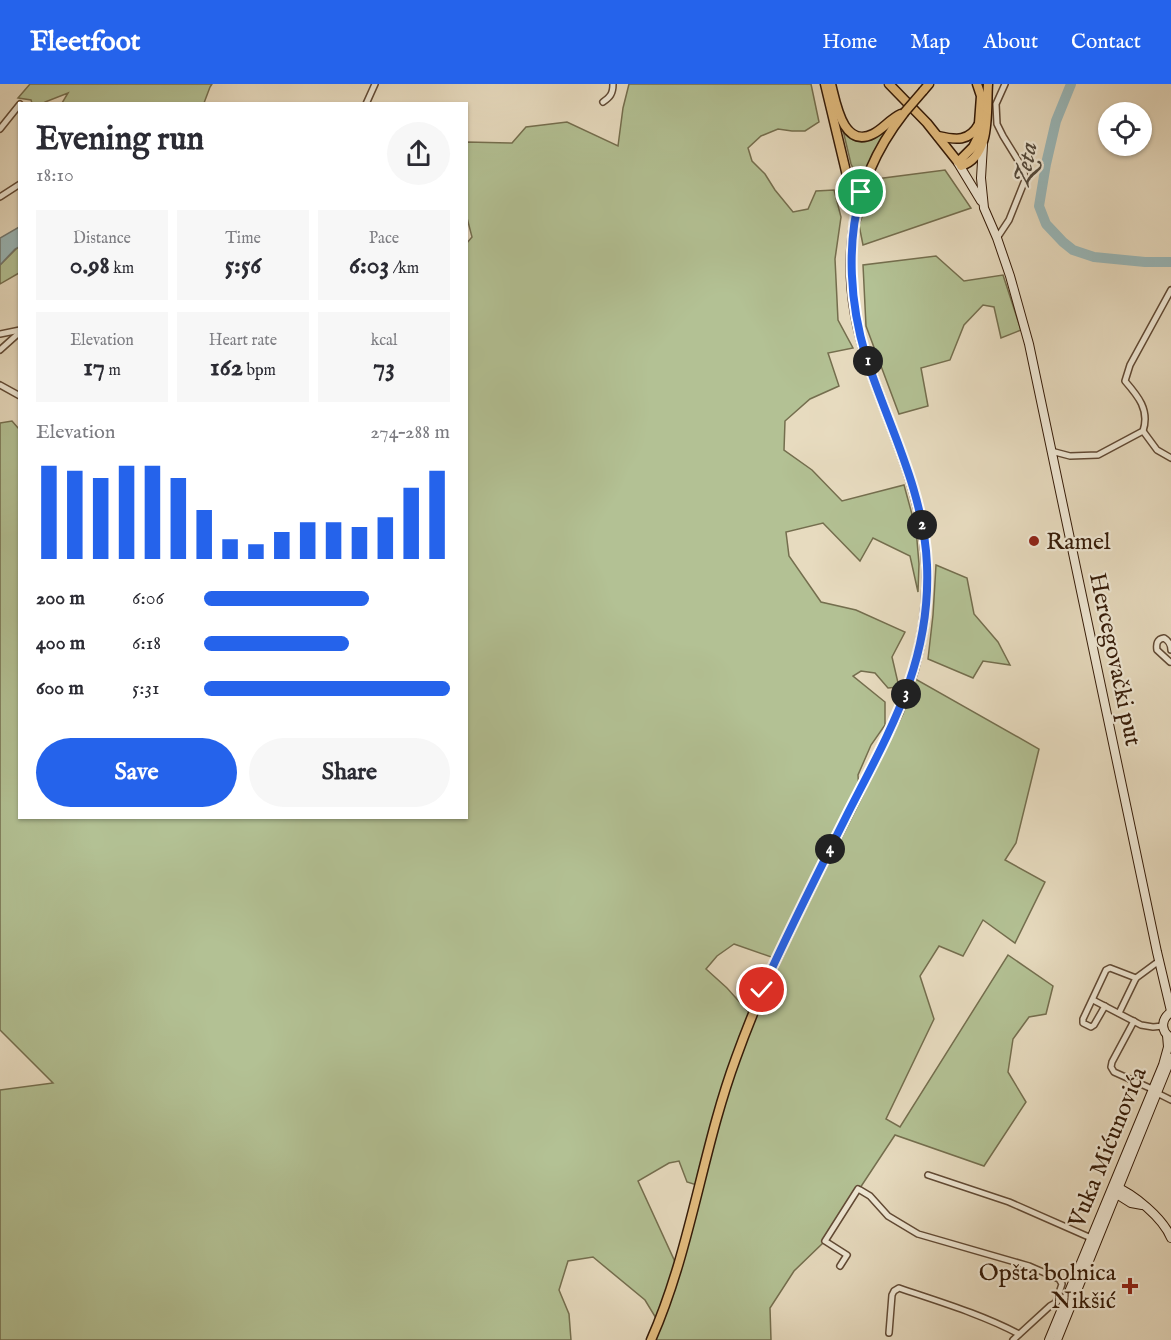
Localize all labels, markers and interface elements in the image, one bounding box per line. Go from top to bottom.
text: Fleetfoot [30,25,140,60]
text: Home [822,29,877,56]
text: Map [910,29,950,56]
text: About [983,29,1038,56]
text: Contact [1071,29,1141,56]
map controls [1098,102,1152,156]
button: locate [1098,102,1152,156]
text: Evening run [36,119,204,161]
button: share [387,122,450,185]
water label: Zeta [1005,139,1047,190]
text: 18:10 [36,163,74,188]
pin [835,166,886,217]
icon: arrive [844,175,877,208]
text: Distance [73,229,131,249]
text: Time [225,229,261,249]
text: Pace [369,229,399,249]
text: 0.98 [70,249,110,282]
text: 5:56 [225,249,261,282]
text: 6:03 [349,249,389,282]
text: km [110,259,134,279]
text: /km [389,259,419,279]
text: Elevation [70,331,134,351]
text: Heart rate [209,331,277,351]
text: kcal [371,331,397,351]
pin: 1 [853,346,883,376]
text: 17 [83,351,105,384]
text: 162 [210,351,243,384]
text: 73 [373,351,395,384]
text: 1 [865,351,871,371]
text: m [105,361,121,381]
text: bpm [243,361,276,381]
text: Elevation [36,420,115,445]
text: 274–288 m [370,420,450,445]
pin: 2 [907,510,937,540]
text: 2 [918,515,926,535]
place label: Ramel [1046,527,1111,558]
marker: Ramel [1027,534,1041,548]
street label: Hercegovački put [1081,570,1148,749]
text: 200 m [36,586,85,611]
text: 6:06 [132,586,164,611]
text: 400 m [36,631,85,656]
text: 6:18 [132,631,161,656]
text: 600 m [36,676,84,701]
text: 5:31 [132,676,159,701]
pin: 3 [891,679,921,709]
text: 3 [903,684,909,704]
button: Save [36,738,237,807]
button: Share [249,738,450,807]
pin: 4 [815,834,845,864]
text: 4 [826,839,834,859]
pin [736,964,787,1015]
icon: check [745,973,778,1006]
street label: Vuka Mićunovića [1062,1062,1155,1233]
place label: Opšta bolnica Nikšić [979,1258,1117,1317]
marker: Opšta bolnica Nikšić [1121,1277,1139,1295]

